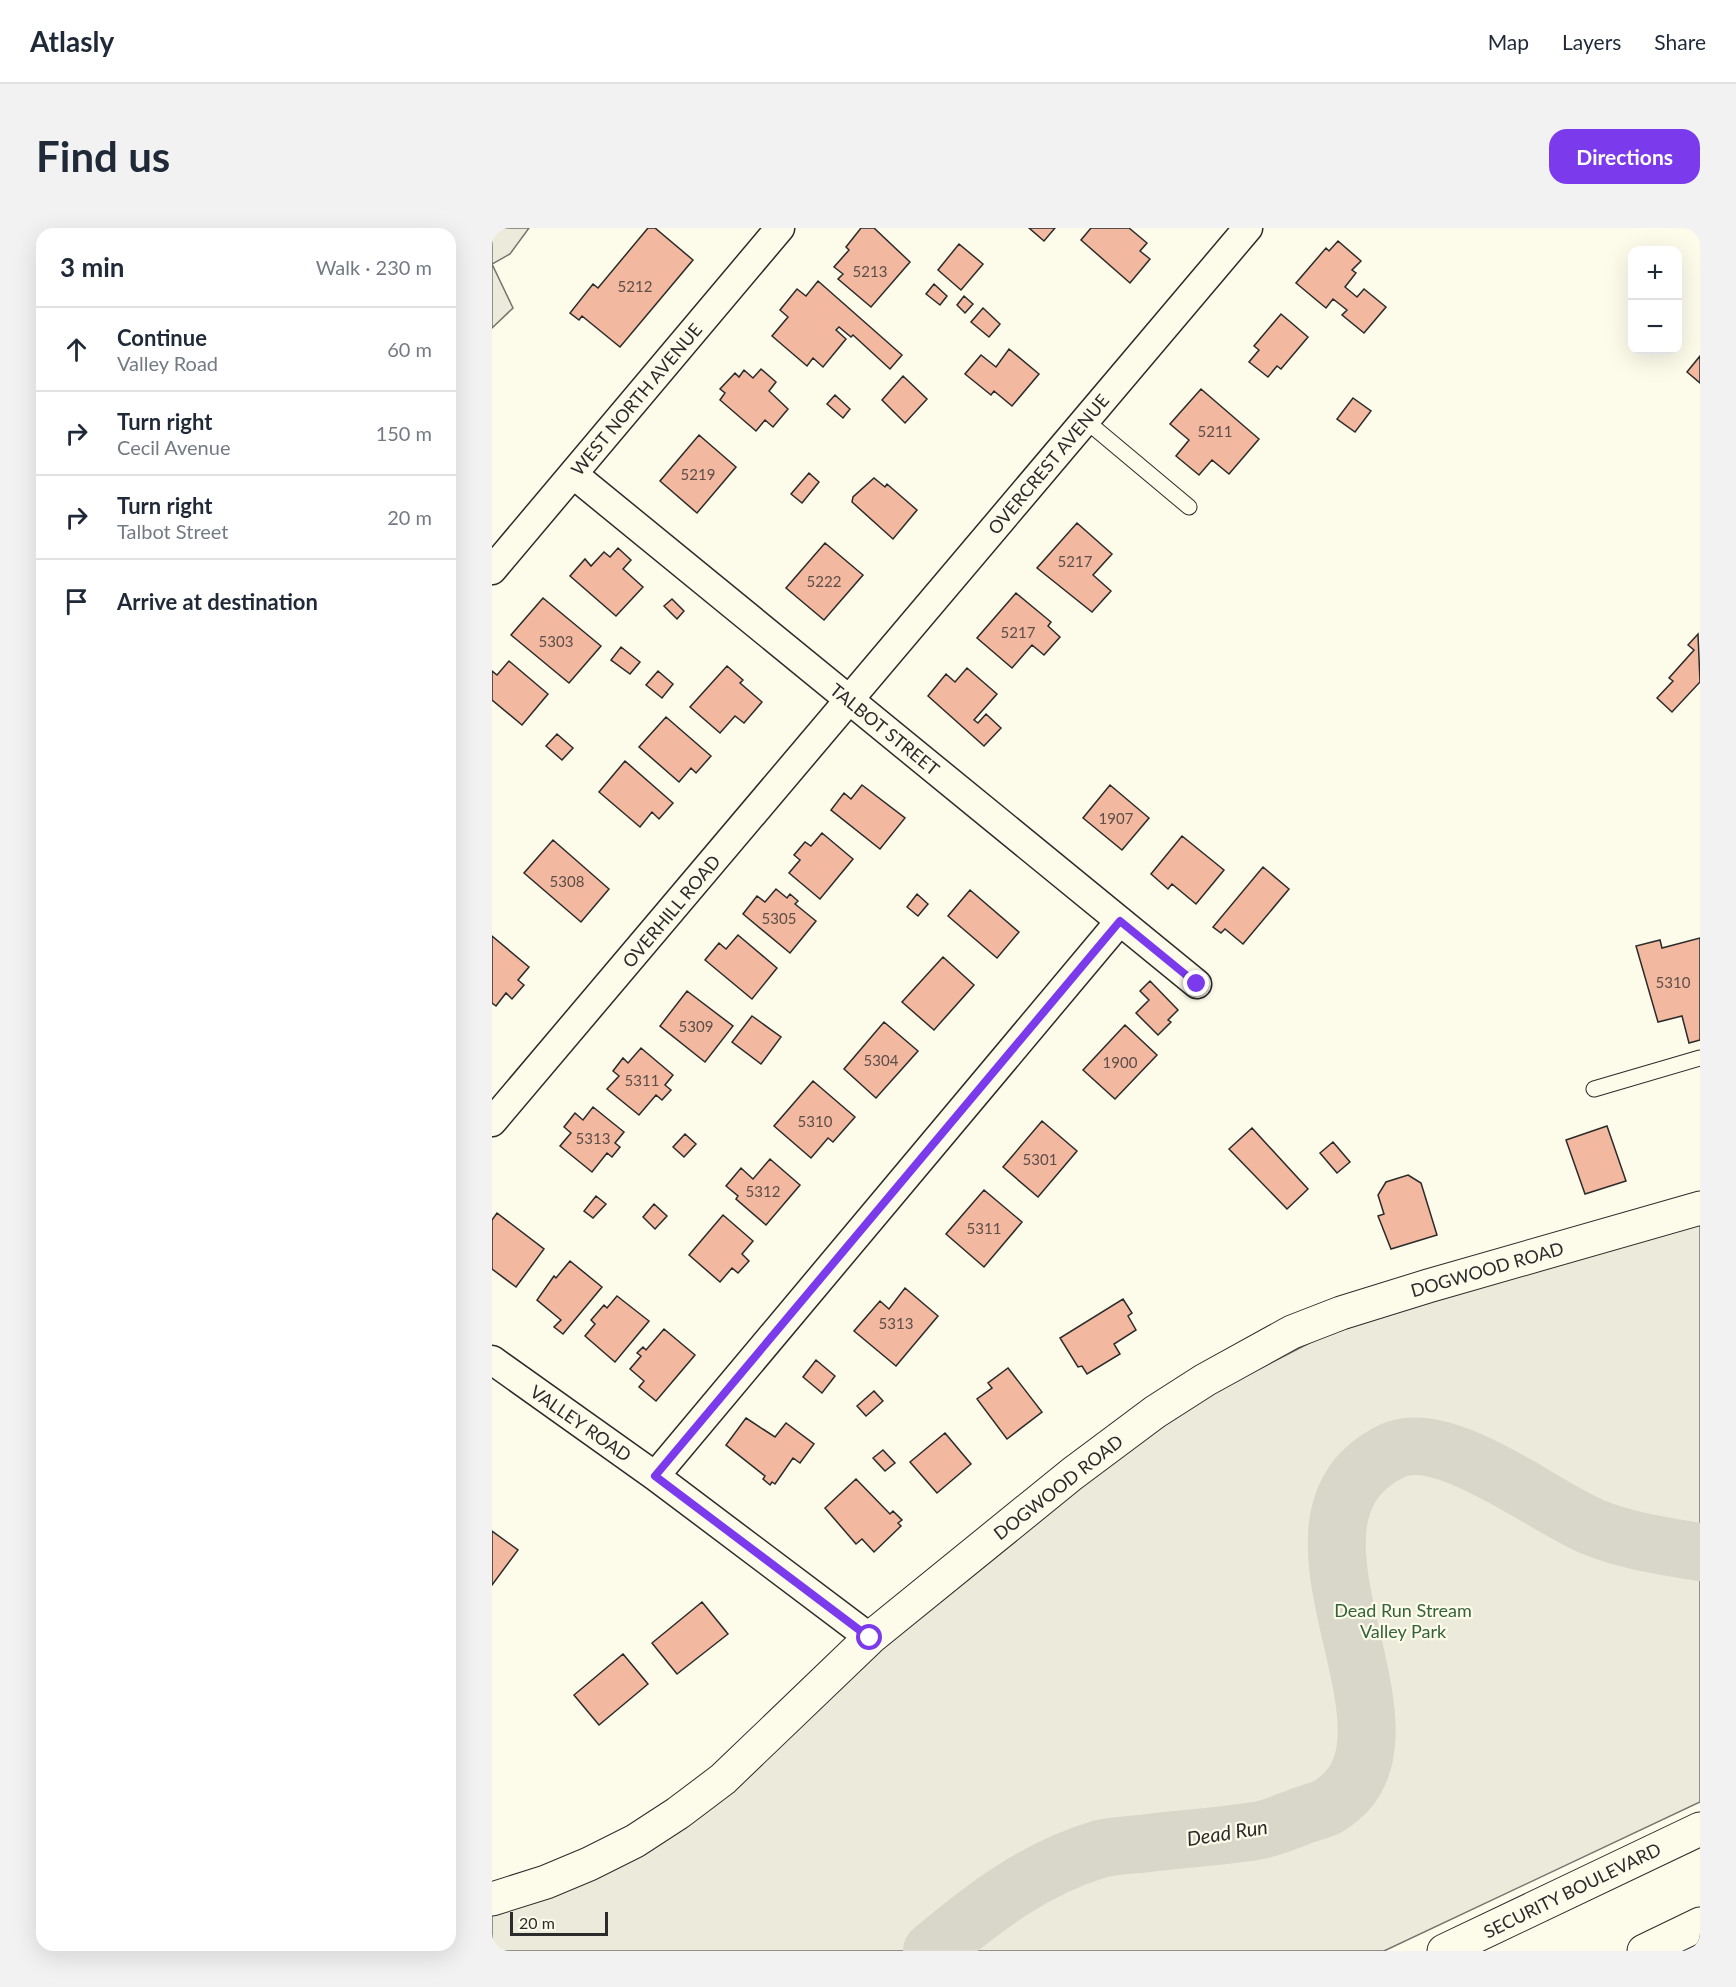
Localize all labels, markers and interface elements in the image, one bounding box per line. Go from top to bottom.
text: Atlasly [30,24,114,58]
text: Map [1488,29,1529,54]
text: Layers [1562,29,1621,54]
text: Share [1654,29,1706,54]
button: Directions [1549,129,1700,184]
text: Find us [36,131,170,181]
map controls [1628,246,1682,354]
button: + [1628,246,1682,300]
text: 3 min [60,251,124,283]
text: Walk · 230 m [316,255,432,279]
house number: 5213 [853,262,887,280]
house number: 5212 [618,277,652,295]
button: − [1628,300,1682,354]
street label: WEST NORTH AVENUE [566,318,706,480]
text: Continue [117,324,207,351]
icon: ahead [60,333,93,366]
text: 60 m [387,337,432,361]
text: Valley Road [117,351,218,375]
street label: OVERCREST AVENUE [983,389,1113,539]
text: Turn right [117,408,212,435]
icon: right [60,417,93,450]
text: 150 m [376,421,432,445]
house number: 5211 [1198,422,1232,440]
text: Cecil Avenue [117,435,230,459]
house number: 5219 [681,465,715,483]
text: Turn right [117,492,212,519]
icon: right [60,501,93,534]
text: 20 m [387,505,432,529]
text: Talbot Street [117,519,229,543]
house number: 5217 [1058,552,1093,570]
house number: 5222 [807,572,841,590]
icon: arrive [60,585,93,618]
text: Arrive at destination [117,588,318,615]
house number: 5217 [1001,623,1036,641]
house number: 5303 [539,632,573,650]
street label: TALBOT STREET [826,678,944,780]
house number: 1907 [1099,809,1134,827]
street label: OVERHILL ROAD [617,850,725,972]
house number: 5308 [550,872,584,890]
house number: 5305 [762,909,796,927]
route end [1183,970,1209,996]
house number: 5310 [1656,973,1691,991]
house number: 5309 [679,1017,713,1035]
house number: 5304 [864,1051,899,1069]
house number: 1900 [1103,1053,1138,1071]
house number: 5311 [625,1071,659,1089]
house number: 5310 [798,1112,833,1130]
house number: 5313 [576,1129,610,1147]
house number: 5301 [1023,1150,1057,1168]
house number: 5312 [746,1182,780,1200]
house number: 5311 [967,1219,1001,1237]
street label: DOGWOOD ROAD [1408,1237,1566,1301]
house number: 5313 [879,1314,913,1332]
street label: VALLEY ROAD [526,1380,636,1466]
street label: DOGWOOD ROAD [989,1430,1127,1544]
park label: Dead Run Stream Valley Park [1334,1599,1472,1642]
route start [856,1624,882,1650]
water label: Dead Run [1185,1814,1269,1850]
street label: SECURITY BOULEVARD [1480,1837,1664,1943]
scale bar [510,1909,608,1936]
text: 20 m [519,1913,555,1932]

